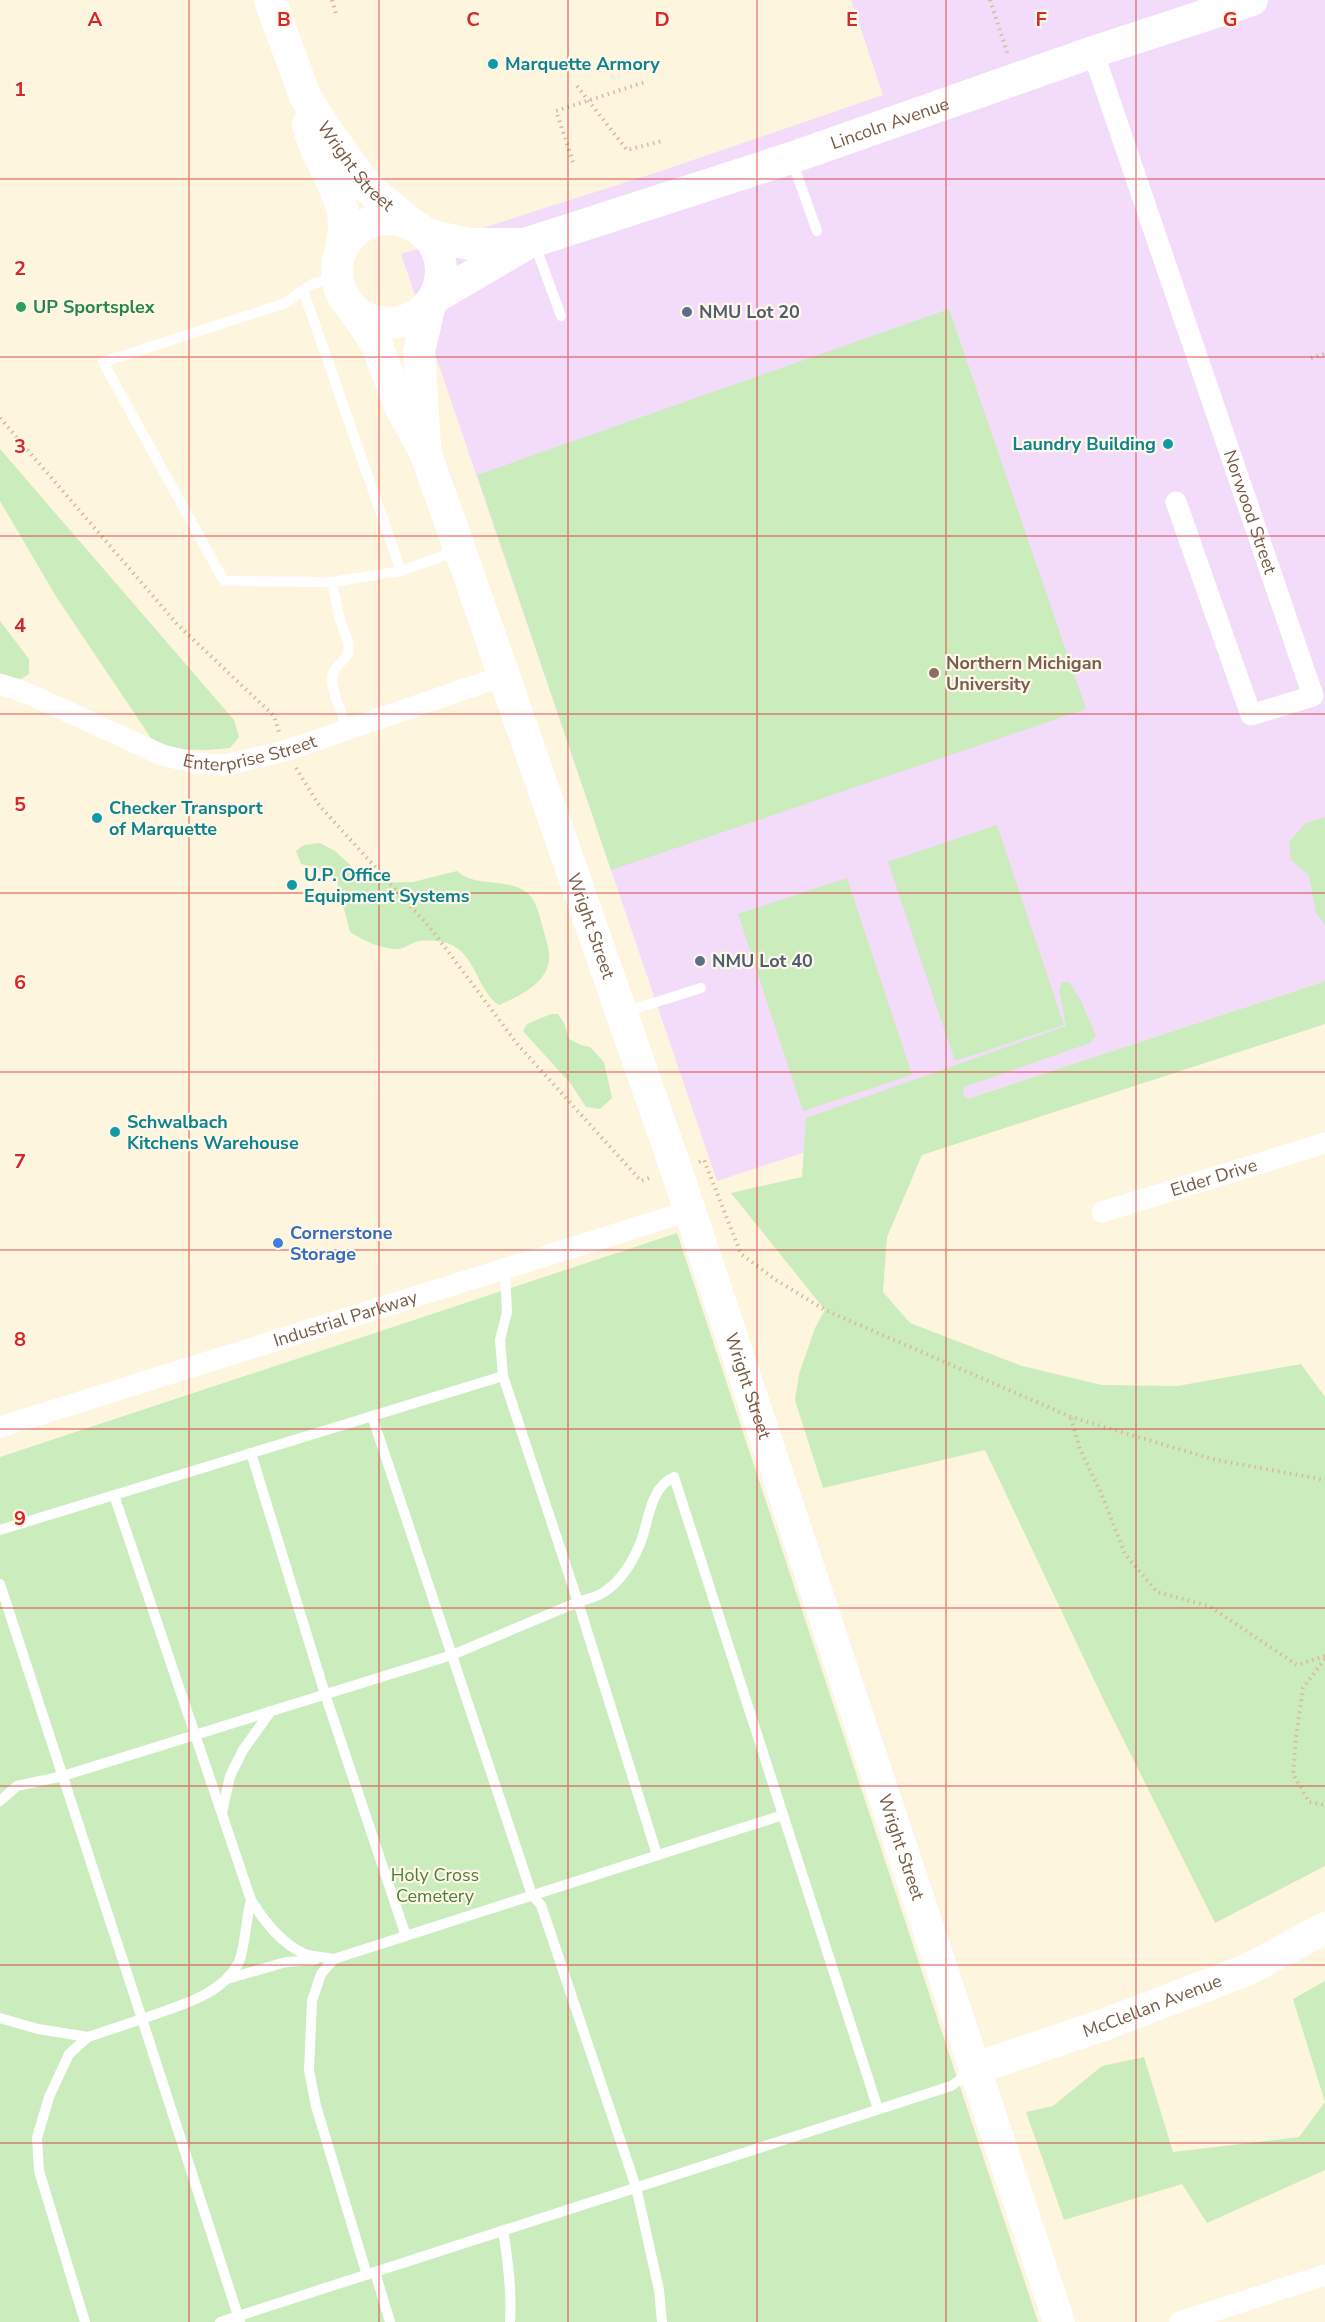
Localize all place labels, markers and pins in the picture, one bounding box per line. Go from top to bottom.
place label: Marquette Armory [505,52,660,76]
marker: Marquette Armory [486,57,500,71]
place label: UP Sportsplex [33,295,155,319]
marker: UP Sportsplex [14,300,28,314]
place label: NMU Lot 20 [699,300,800,324]
marker: NMU Lot 20 [680,305,694,319]
place label: Laundry Building [1013,432,1156,456]
marker: Laundry Building [1161,437,1175,451]
place label: Northern Michigan University [946,651,1102,696]
marker: Northern Michigan University [927,666,941,680]
place label: Checker Transport of Marquette [109,796,263,841]
marker: Checker Transport of Marquette [90,811,104,825]
place label: U.P. Office Equipment Systems [304,863,470,908]
marker: U.P. Office Equipment Systems [285,878,299,892]
place label: NMU Lot 40 [712,949,813,973]
marker: NMU Lot 40 [693,954,707,968]
place label: Schwalbach Kitchens Warehouse [127,1110,299,1155]
marker: Schwalbach Kitchens Warehouse [108,1125,122,1139]
place label: Cornerstone Storage [290,1221,393,1266]
marker: Cornerstone Storage [271,1236,285,1250]

